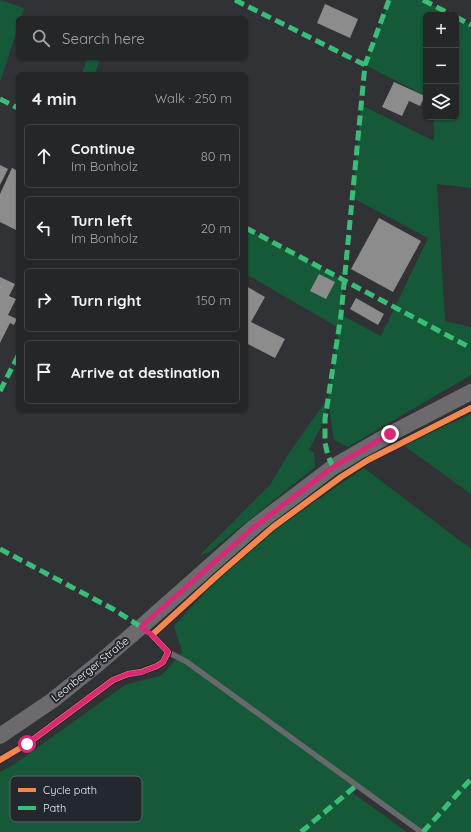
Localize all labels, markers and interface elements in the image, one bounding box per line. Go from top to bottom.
map controls [423,12,459,120]
button: + [423,12,459,48]
search box [16,16,248,60]
icon: search [30,27,52,49]
text: Search here [62,29,145,48]
button: − [423,48,459,84]
button: layers [423,84,459,120]
text: 4 min [32,88,77,109]
text: Walk · 250 m [155,90,232,106]
text: Continue [71,139,135,158]
icon: ahead [33,145,55,167]
text: 80 m [201,148,231,164]
text: Im Bonholz [71,158,138,174]
text: Turn left [71,211,133,230]
icon: left [33,217,55,239]
text: 20 m [201,220,231,236]
text: Im Bonholz [71,230,138,246]
icon: right [33,289,55,311]
text: Turn right [71,291,142,310]
text: 150 m [196,292,231,308]
icon: arrive [33,361,55,383]
text: Arrive at destination [71,363,220,382]
route end [381,425,399,443]
street label: Leonberger Straße [48,633,132,705]
route start [18,735,36,753]
legend [10,776,142,822]
text: Cycle path [43,783,97,797]
text: Path [43,801,66,815]

